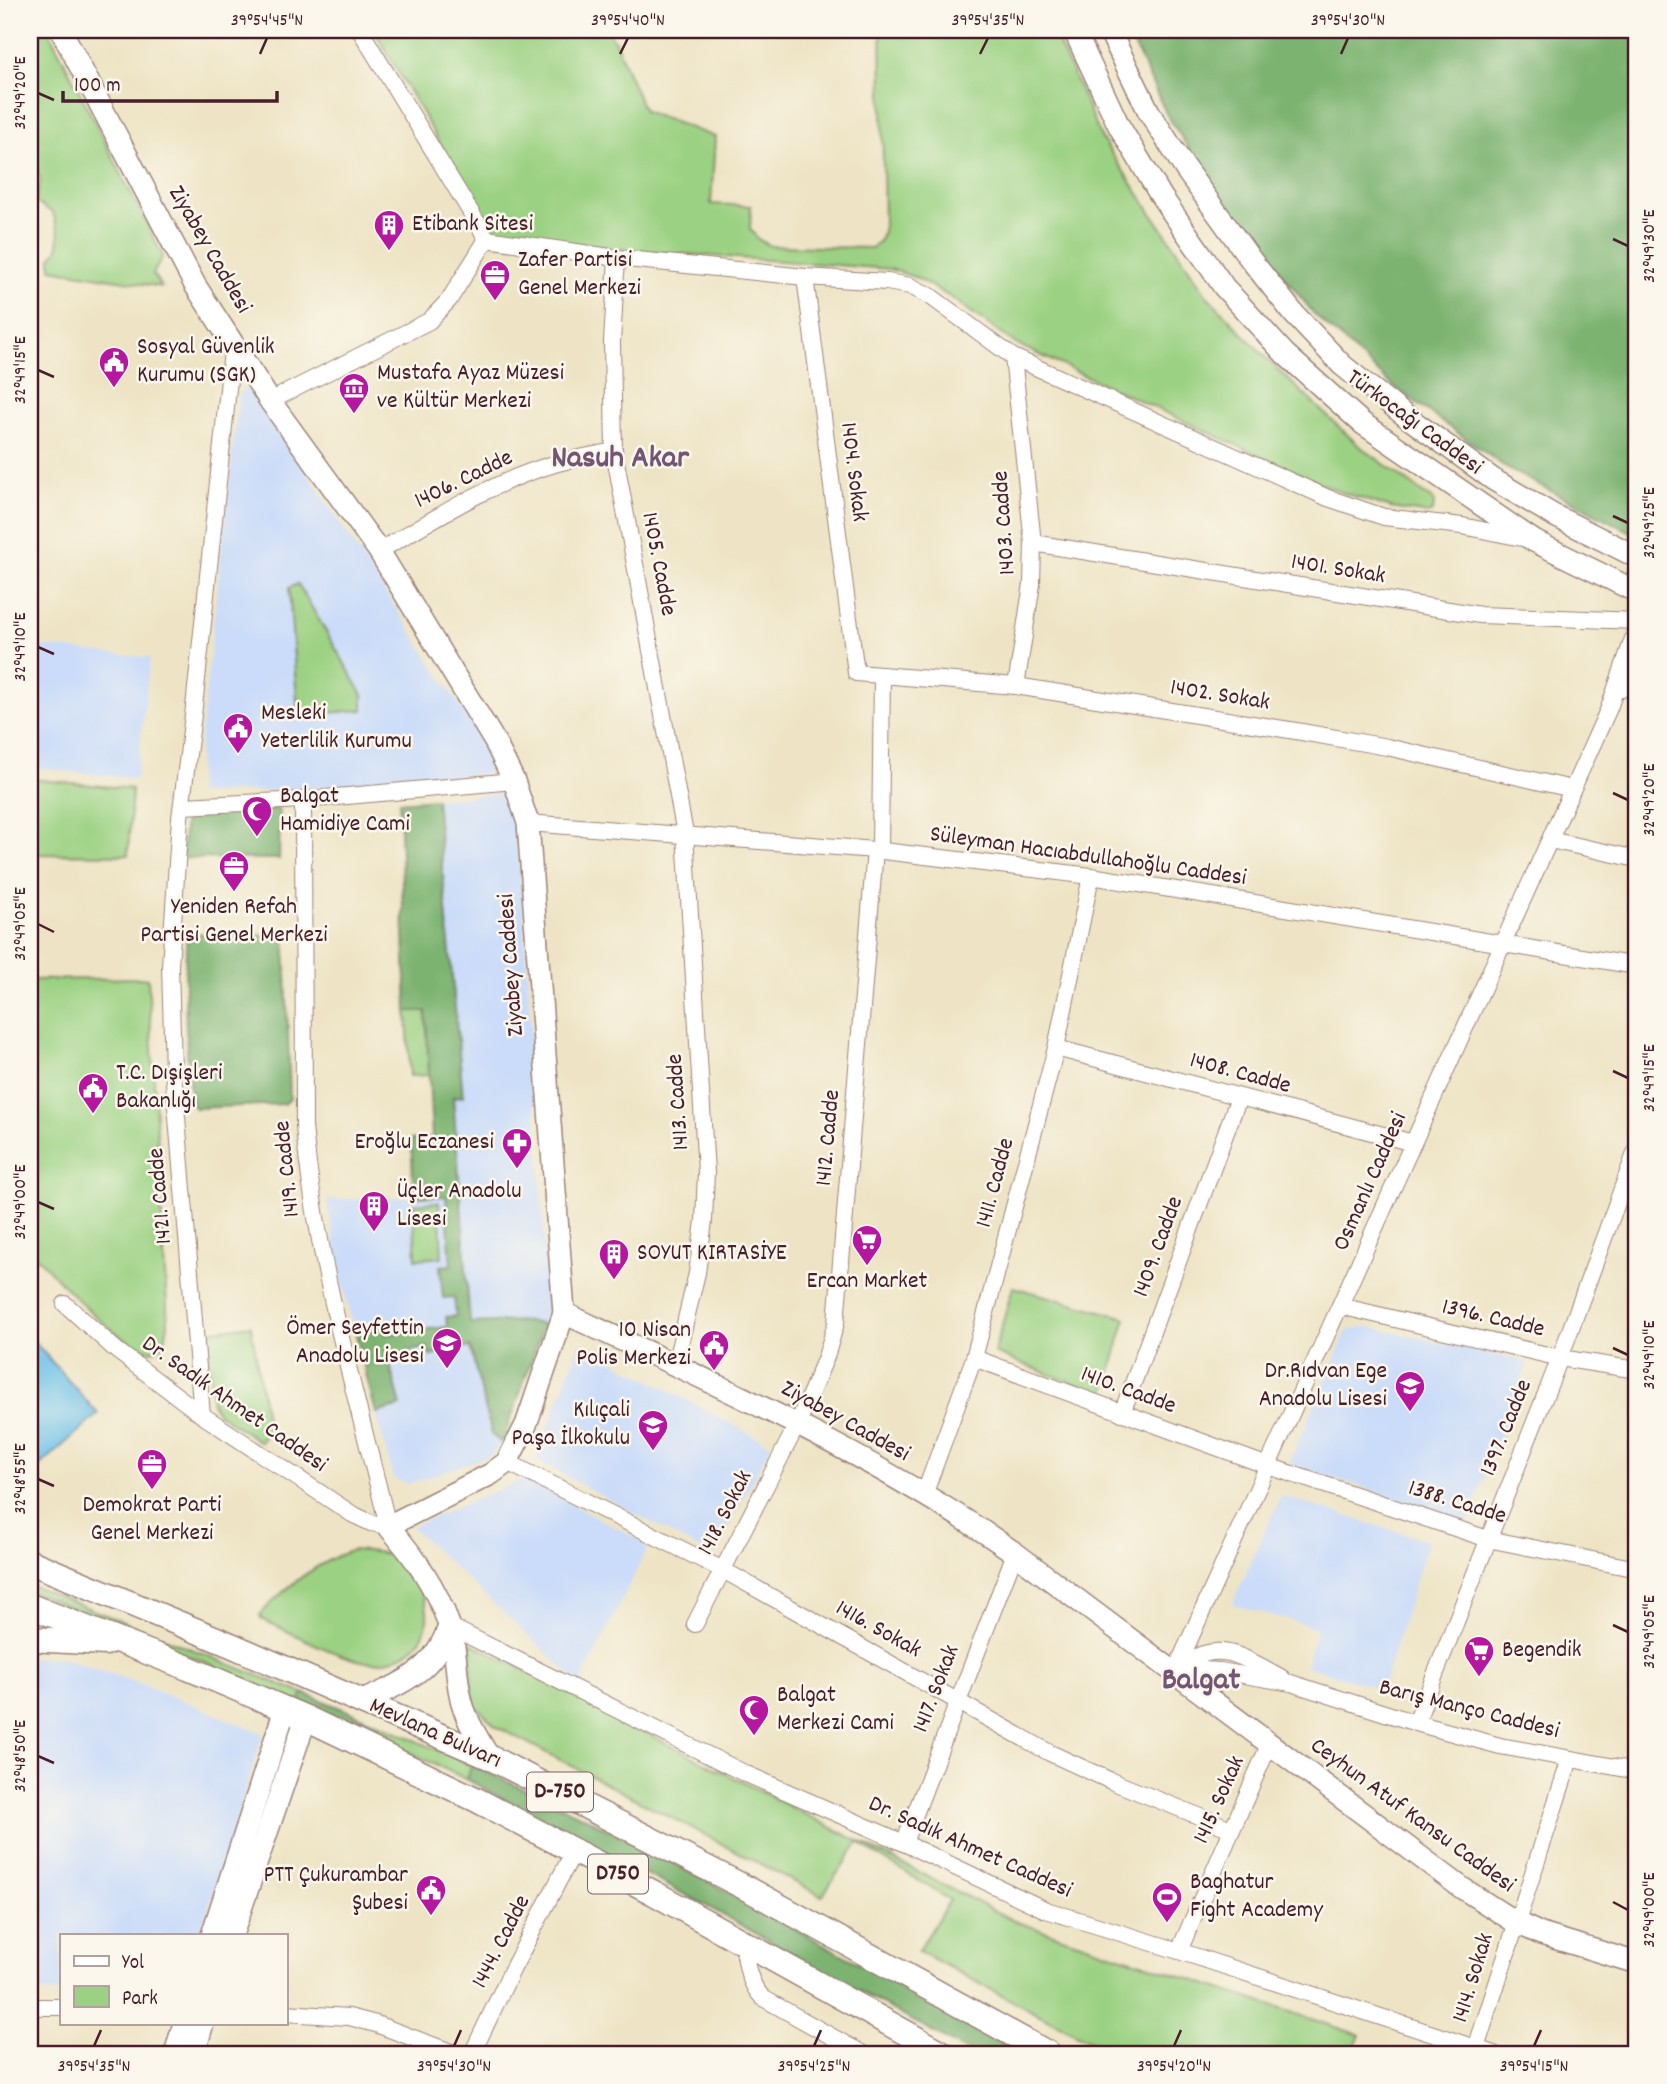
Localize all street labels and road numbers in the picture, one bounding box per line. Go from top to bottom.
street label: Ziyabey Caddesi [159,180,259,320]
street label: Türkocağı Caddesi [1339,362,1489,484]
street label: 1404. Sokak [830,420,876,524]
street label: 1406. Cadde [409,442,519,518]
street label: 1403. Cadde [984,470,1026,576]
street label: 1405. Cadde [631,509,685,619]
street label: 1401. Sokak [1288,546,1388,594]
street label: 1402. Sokak [1168,671,1272,721]
street label: Süleyman Hacıabdullahoğlu Caddesi [928,818,1248,896]
street label: Ziyabey Caddesi [490,893,534,1037]
street label: 1408. Cadde [1186,1044,1294,1104]
street label: 1413. Cadde [659,1053,699,1151]
street label: 1412. Cadde [808,1088,850,1188]
street label: Osmanlı Caddesi [1325,1107,1417,1257]
street label: 1419. Cadde [266,1119,310,1219]
street label: 1411. Cadde [968,1134,1024,1232]
street label: 1421. Cadde [140,1146,182,1246]
street label: 1409. Cadde [1125,1192,1193,1302]
street label: 1396. Cadde [1438,1291,1548,1347]
street label: Dr. Sadık Ahmet Caddesi [134,1328,334,1482]
street label: 1410. Cadde [1076,1358,1180,1424]
street label: Ziyabey Caddesi [774,1373,916,1471]
street label: 1397. Cadde [1472,1374,1542,1482]
street label: 1418. Sokak [690,1464,762,1562]
street label: 1388. Cadde [1404,1472,1510,1534]
street label: 1416. Sokak [829,1592,927,1668]
street label: 1417. Sokak [905,1640,969,1738]
street label: Barış Manço Caddesi [1375,1671,1563,1749]
street label: Mevlana Bulvarı [363,1690,507,1778]
street label: Ceyhun Atuf Kansu Caddesi [1302,1730,1522,1902]
street label: 1415. Sokak [1186,1750,1254,1850]
road number: D-750 [527,1772,593,1812]
street label: Dr. Sadık Ahmet Caddesi [863,1788,1077,1908]
road number: D750 [588,1854,648,1894]
street label: 1444. Cadde [464,1889,540,1995]
street label: 1414. Sokak [1444,1929,1504,2027]

